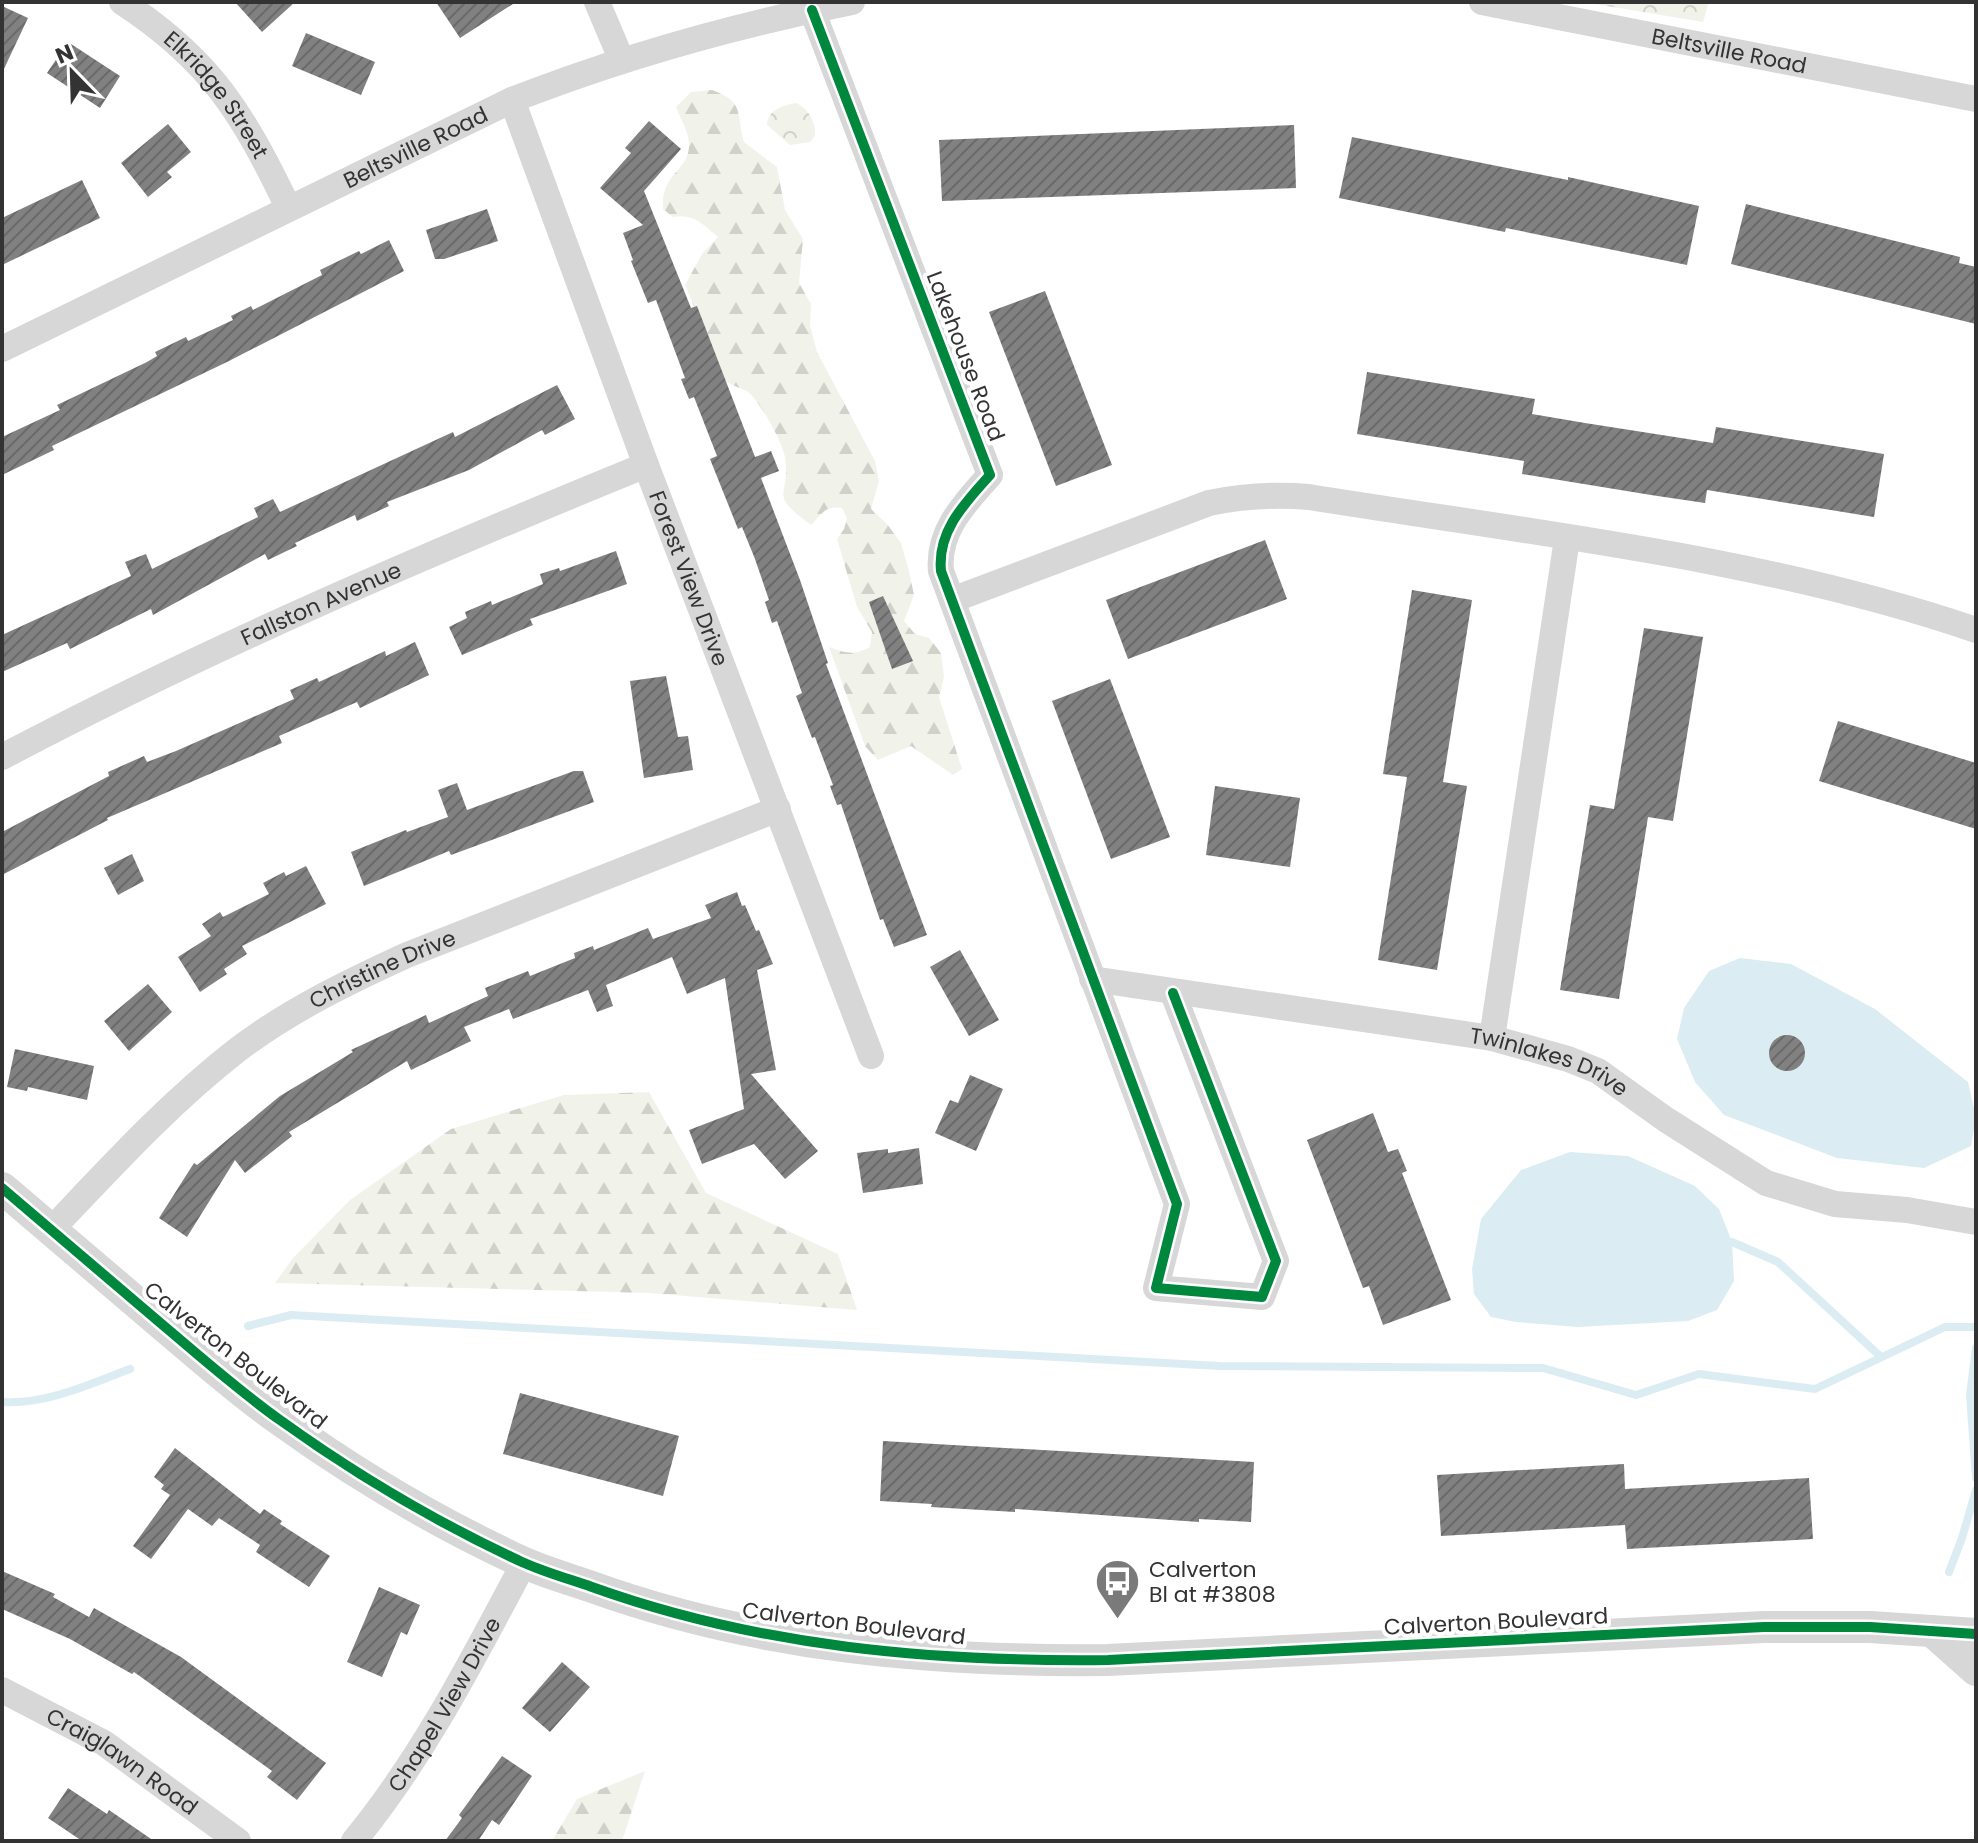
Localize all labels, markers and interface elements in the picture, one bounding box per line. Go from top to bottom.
street label: Beltsville Road [1649,21,1809,81]
street label: Elkridge Street [157,24,276,164]
north arrow [32,32,112,112]
text: N [51,37,78,72]
street label: Beltsville Road [338,99,493,196]
street label: Lakehouse Road [919,267,1012,446]
street label: Forest View Drive [641,486,736,671]
street label: Fallston Avenue [236,554,406,653]
street label: Christine Drive [304,922,460,1017]
street label: Twinlakes Drive [1468,1020,1635,1104]
street label: Calverton Boulevard [138,1274,334,1437]
place label: Calverton Bl at #3808 [1149,1554,1276,1610]
bus stop icon: Calverton Bl at #3808 [1094,1558,1142,1621]
street label: Calverton Boulevard [741,1594,967,1653]
street label: Calverton Boulevard [1383,1600,1609,1643]
street label: Chapel View Drive [381,1612,509,1799]
street label: Craiglawn Road [41,1701,204,1823]

